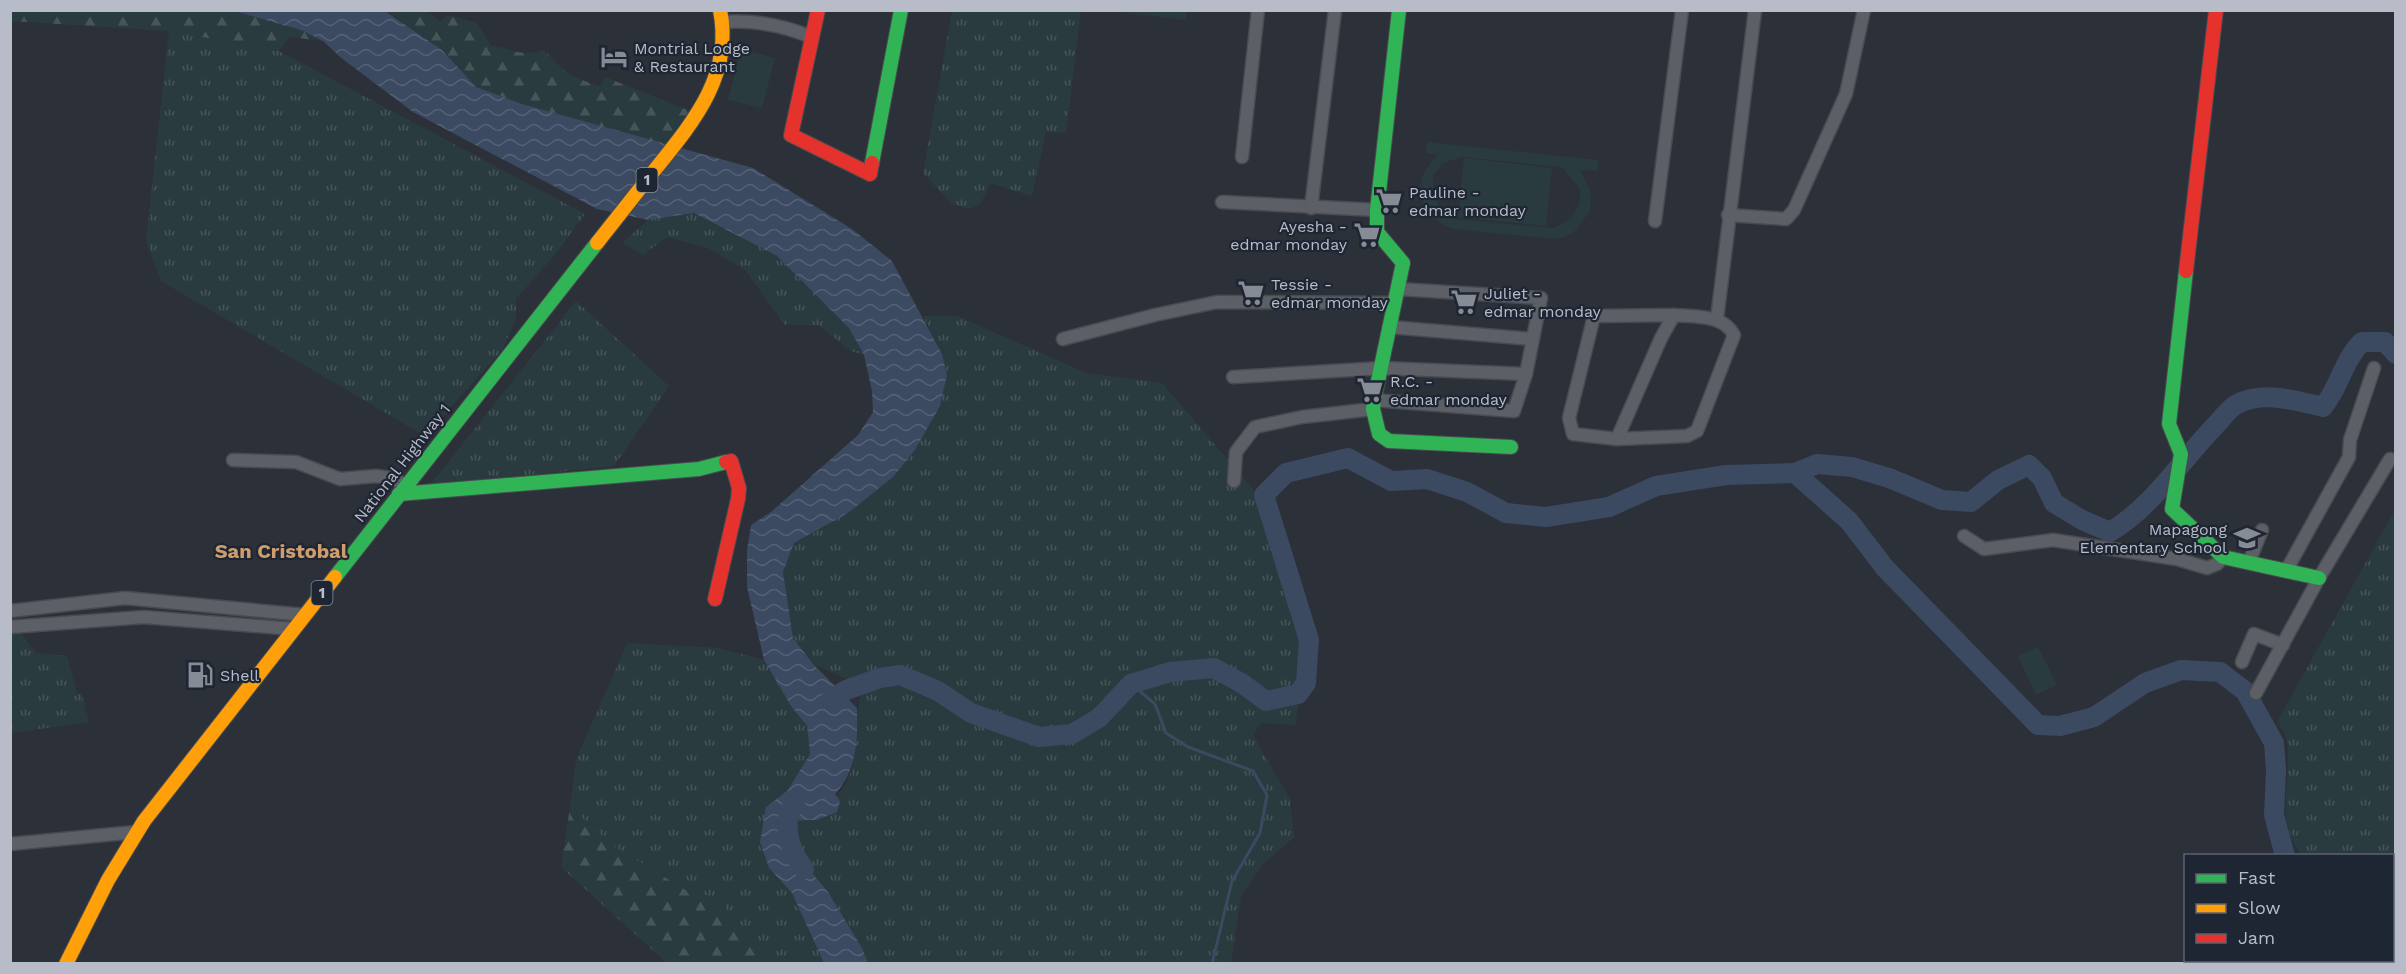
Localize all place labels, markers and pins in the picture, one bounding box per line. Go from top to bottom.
place label: Montrial Lodge & Restaurant [634,39,750,76]
hotel icon: Montrial Lodge & Restaurant [599,42,629,72]
place label: Pauline - edmar monday [1409,183,1527,220]
supermarket icon: Pauline - edmar monday [1374,186,1404,216]
place label: Ayesha - edmar monday [1230,217,1348,254]
supermarket icon: Ayesha - edmar monday [1352,220,1382,250]
place label: Tessie - edmar monday [1271,275,1389,312]
supermarket icon: Tessie - edmar monday [1236,278,1266,308]
place label: Juliet - edmar monday [1484,284,1602,321]
supermarket icon: Juliet - edmar monday [1449,287,1479,317]
place label: R.C. - edmar monday [1390,372,1508,409]
supermarket icon: R.C. - edmar monday [1355,375,1385,405]
place label: Mapagong Elementary School [2080,520,2227,557]
school or university icon: Mapagong Elementary School [2232,523,2262,553]
fuel station icon: Shell [185,660,215,690]
place label: Shell [220,666,259,685]

